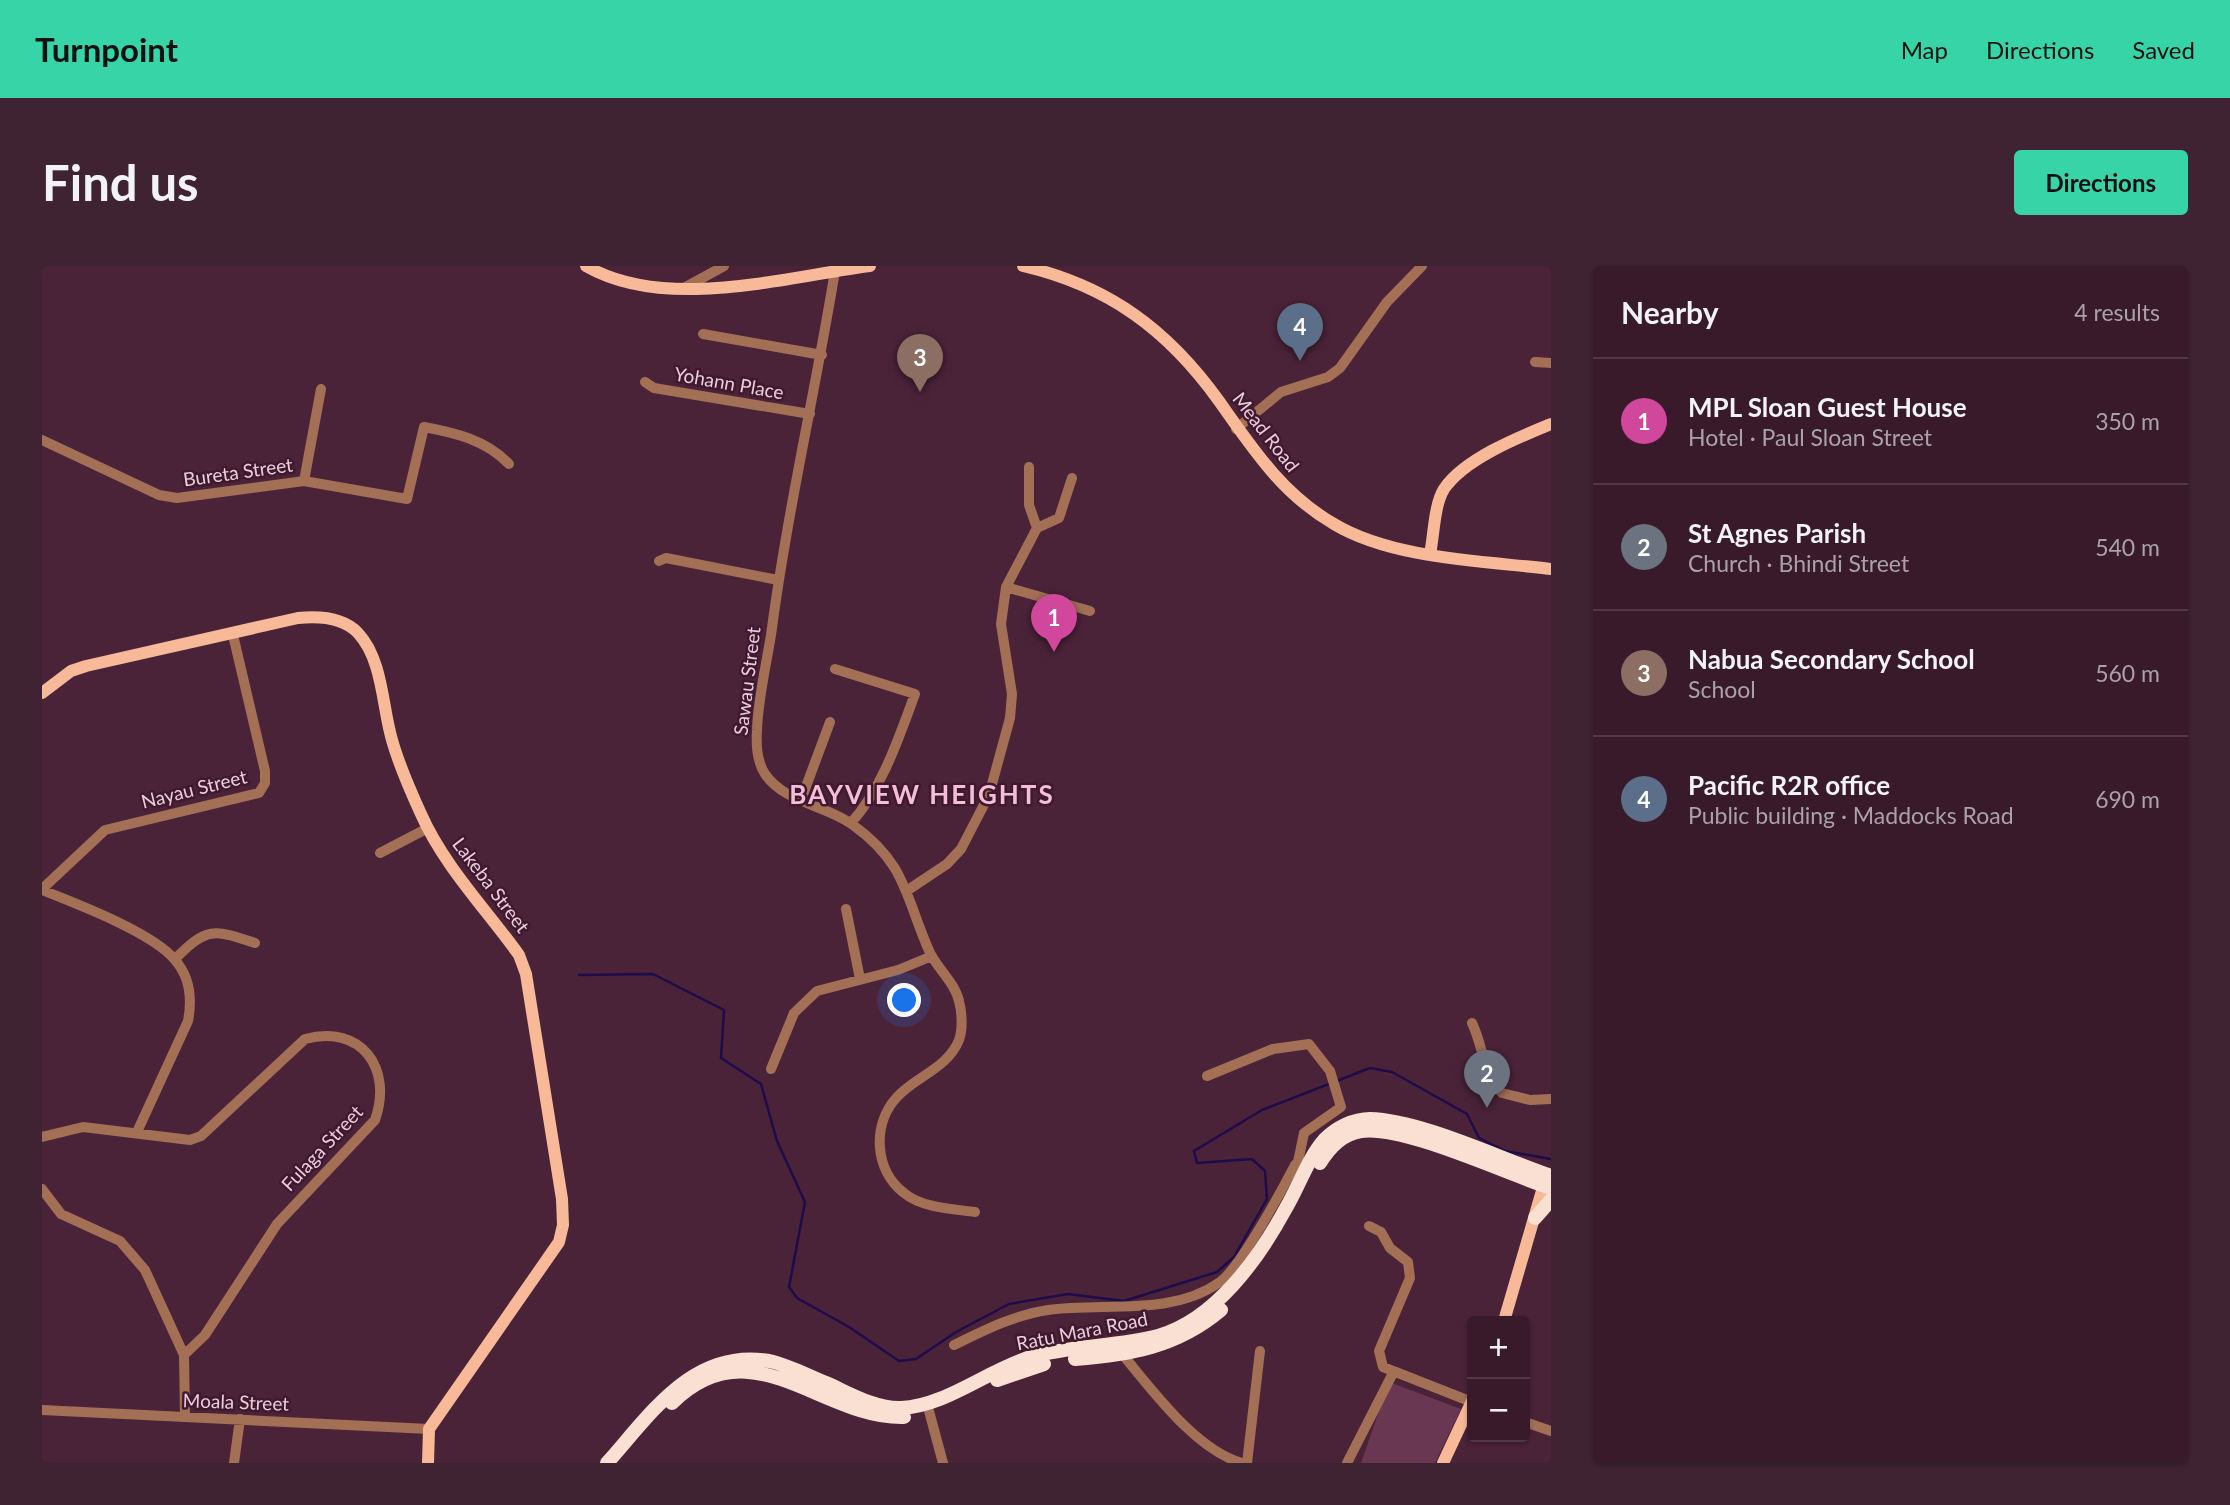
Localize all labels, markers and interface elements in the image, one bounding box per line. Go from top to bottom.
text: Turnpoint [35,29,178,69]
text: Map [1901,35,1948,64]
text: Directions [1986,35,2094,64]
text: Saved [2132,35,2195,64]
button: Directions [2014,150,2188,215]
text: Find us [42,153,199,211]
text: Nearby [1621,294,1719,330]
text: 4 results [2074,298,2160,326]
pin: 4 [1277,303,1323,361]
pin: 3 [897,334,943,392]
street label: Yohann Place [672,362,786,403]
street label: Mead Road [1228,387,1305,476]
text: MPL Sloan Guest House [1688,391,1967,423]
text: 1 [1637,407,1651,435]
text: 350 m [2095,407,2160,435]
text: Hotel · Paul Sloan Street [1688,423,1932,451]
street label: Bureta Street [182,452,294,491]
text: St Agnes Parish [1688,517,1866,549]
text: 2 [1637,533,1651,561]
text: 540 m [2095,533,2160,561]
text: Church · Bhindi Street [1688,549,1909,577]
pin: 1 [1031,594,1077,652]
street label: Sawau Street [728,625,765,737]
text: Nabua Secondary School [1688,643,1975,675]
text: 3 [1637,659,1651,687]
text: 560 m [2095,659,2160,687]
text: School [1688,675,1756,703]
street label: Nayau Street [139,764,249,813]
text: Pacific R2R office [1688,769,1890,801]
district label: BAYVIEW HEIGHTS [789,778,1055,810]
text: 4 [1637,785,1651,813]
text: 690 m [2095,785,2160,813]
text: Public building · Maddocks Road [1688,801,2014,829]
street label: Lakeba Street [448,833,535,937]
your location [887,983,921,1017]
pin: 2 [1464,1050,1510,1108]
street label: Fulaga Street [276,1100,367,1195]
street label: Ratu Mara Road [1014,1306,1150,1355]
map controls [1467,1316,1530,1442]
button: + [1467,1316,1530,1379]
button: − [1467,1379,1530,1442]
street label: Moala Street [182,1388,290,1415]

